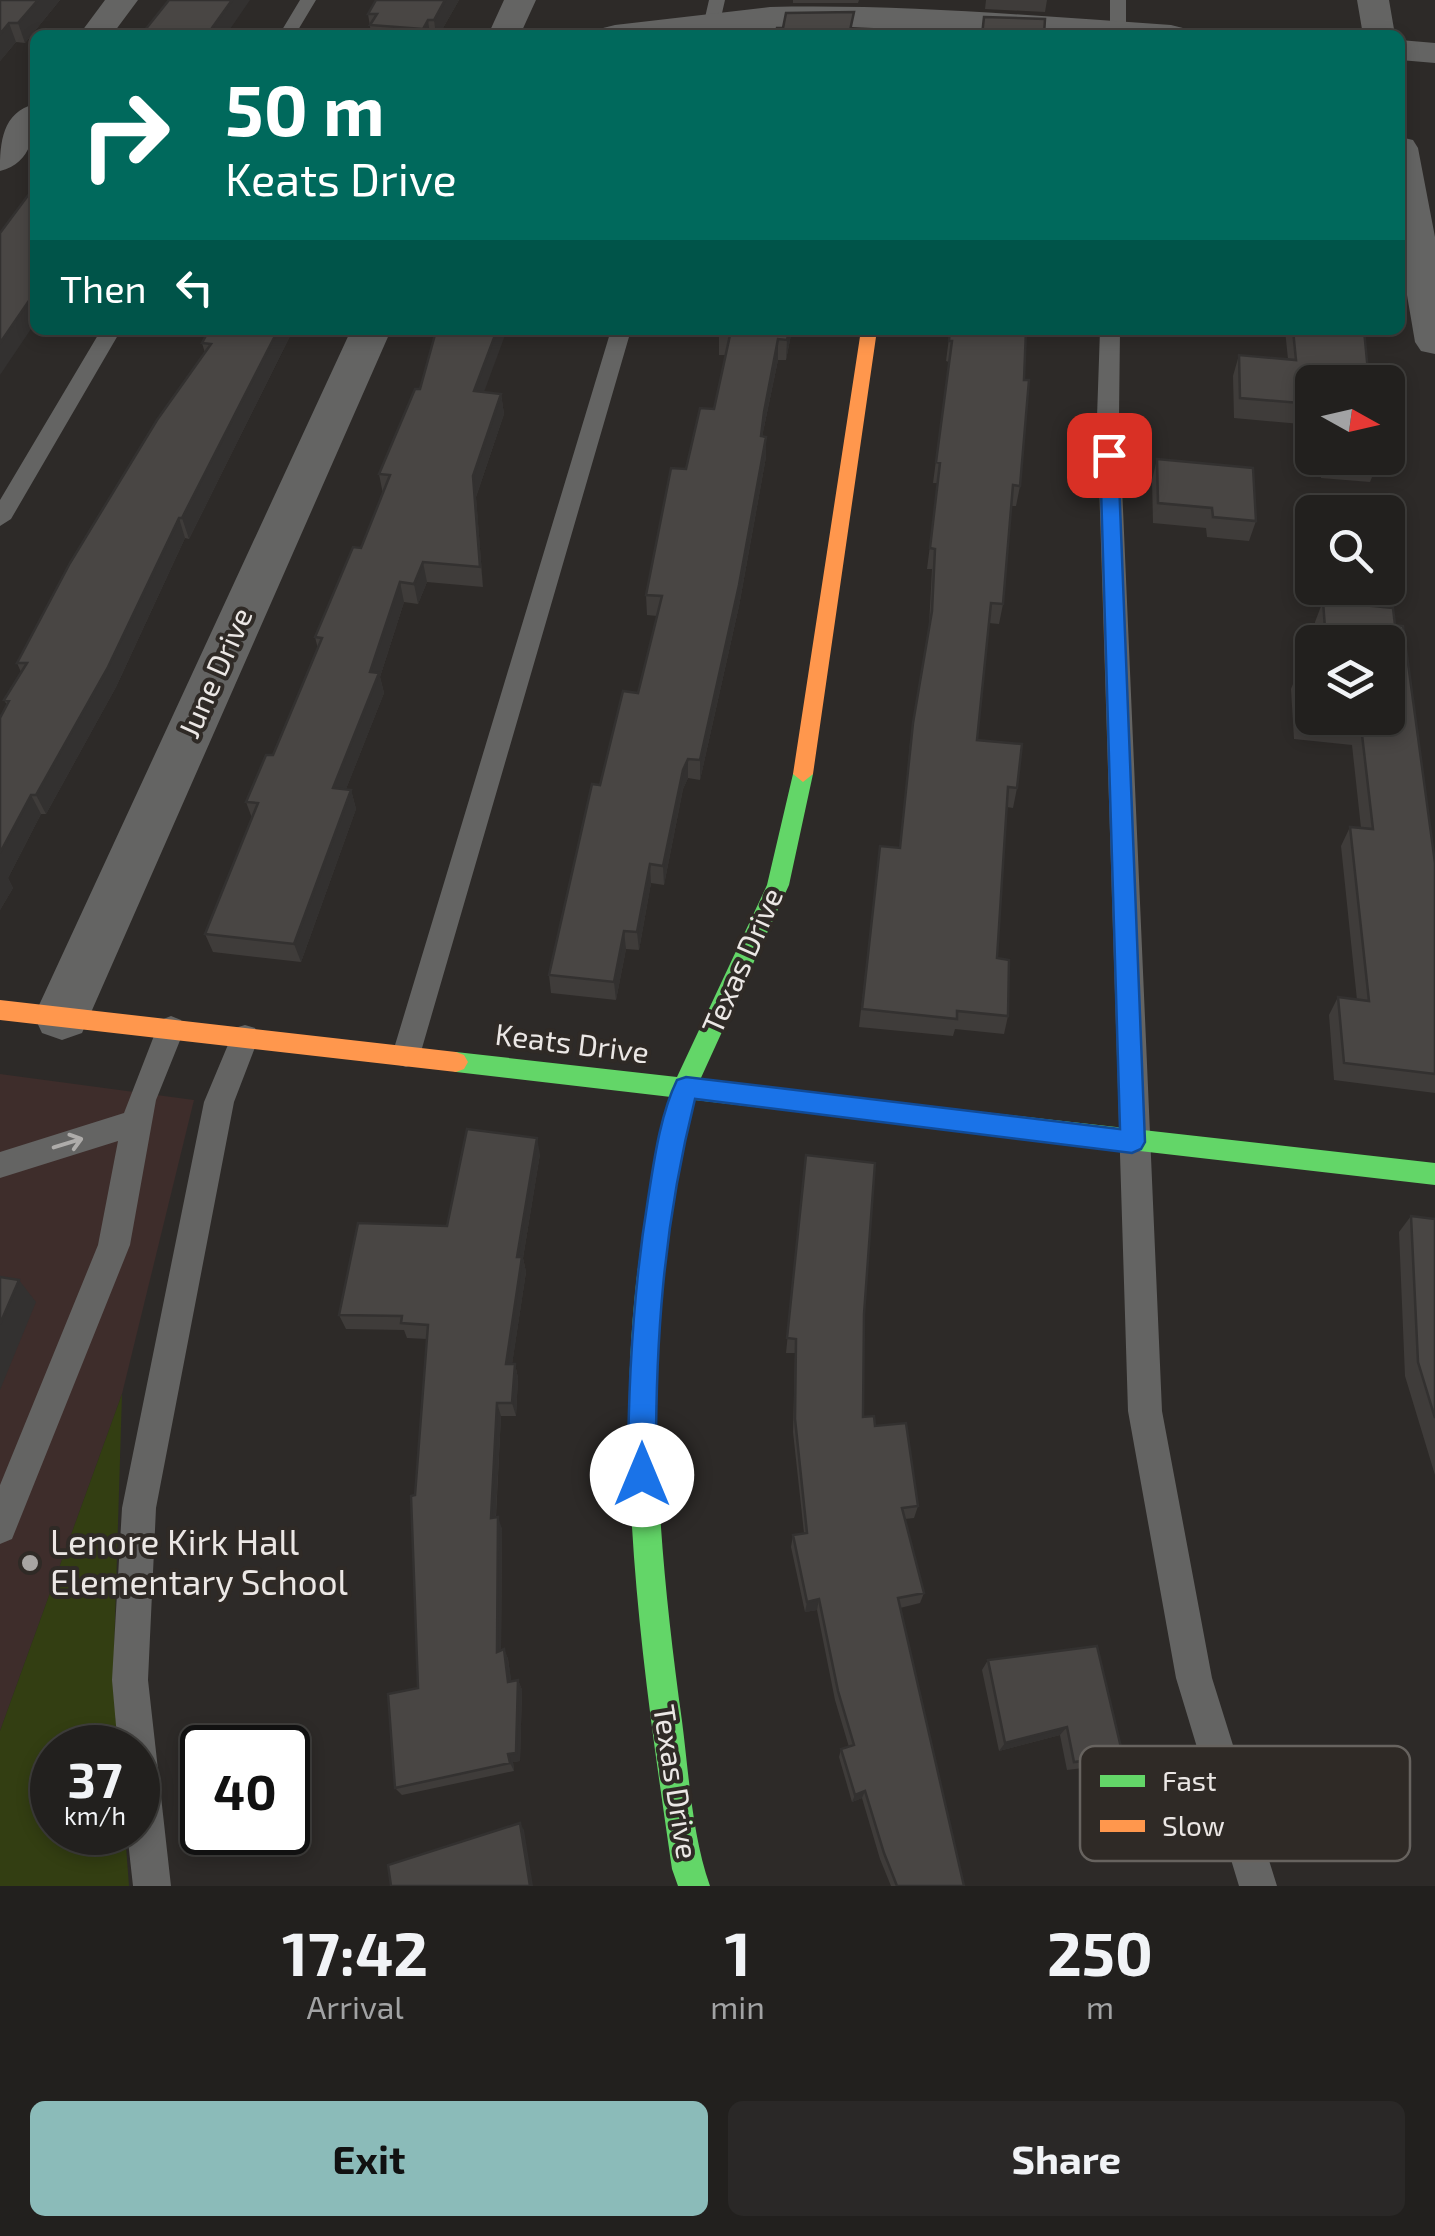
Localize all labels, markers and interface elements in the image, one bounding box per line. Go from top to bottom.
text: 50 m [225,66,385,150]
icon: right [60,70,190,200]
text: Keats Drive [225,151,457,205]
icon: left [167,260,222,315]
text: Then [60,265,147,311]
north arrow [1295,365,1405,475]
map controls [1295,365,1405,735]
pin [1067,413,1152,498]
icon: arrive [1082,428,1137,483]
button: search [1295,495,1405,605]
street label: June Drive [170,601,259,743]
button: layers [1295,625,1405,735]
street label: Texas Drive [693,882,789,1039]
street label: Keats Drive [493,1015,651,1069]
one-way arrow [52,1133,84,1151]
position arrow [590,1423,694,1527]
place label: Lenore Kirk Hall Elementary School [50,1520,349,1602]
marker: Lenore Kirk Hall Elementary School [19,1552,41,1574]
street label: Texas Drive [647,1702,707,1861]
speed limit sign: 40 [180,1725,310,1855]
legend [1080,1746,1410,1861]
text: 37 [68,1748,122,1808]
text: Fast [1162,1763,1217,1797]
text: km/h [64,1800,126,1830]
text: Slow [1162,1808,1225,1842]
text: 17:42 [282,1916,428,1988]
text: 1 [725,1916,751,1988]
text: 250 [1047,1916,1153,1988]
text: Arrival [306,1987,404,2025]
text: min [710,1987,765,2025]
text: m [1086,1987,1114,2025]
button: Exit [30,2101,708,2216]
button: Share [728,2101,1405,2216]

